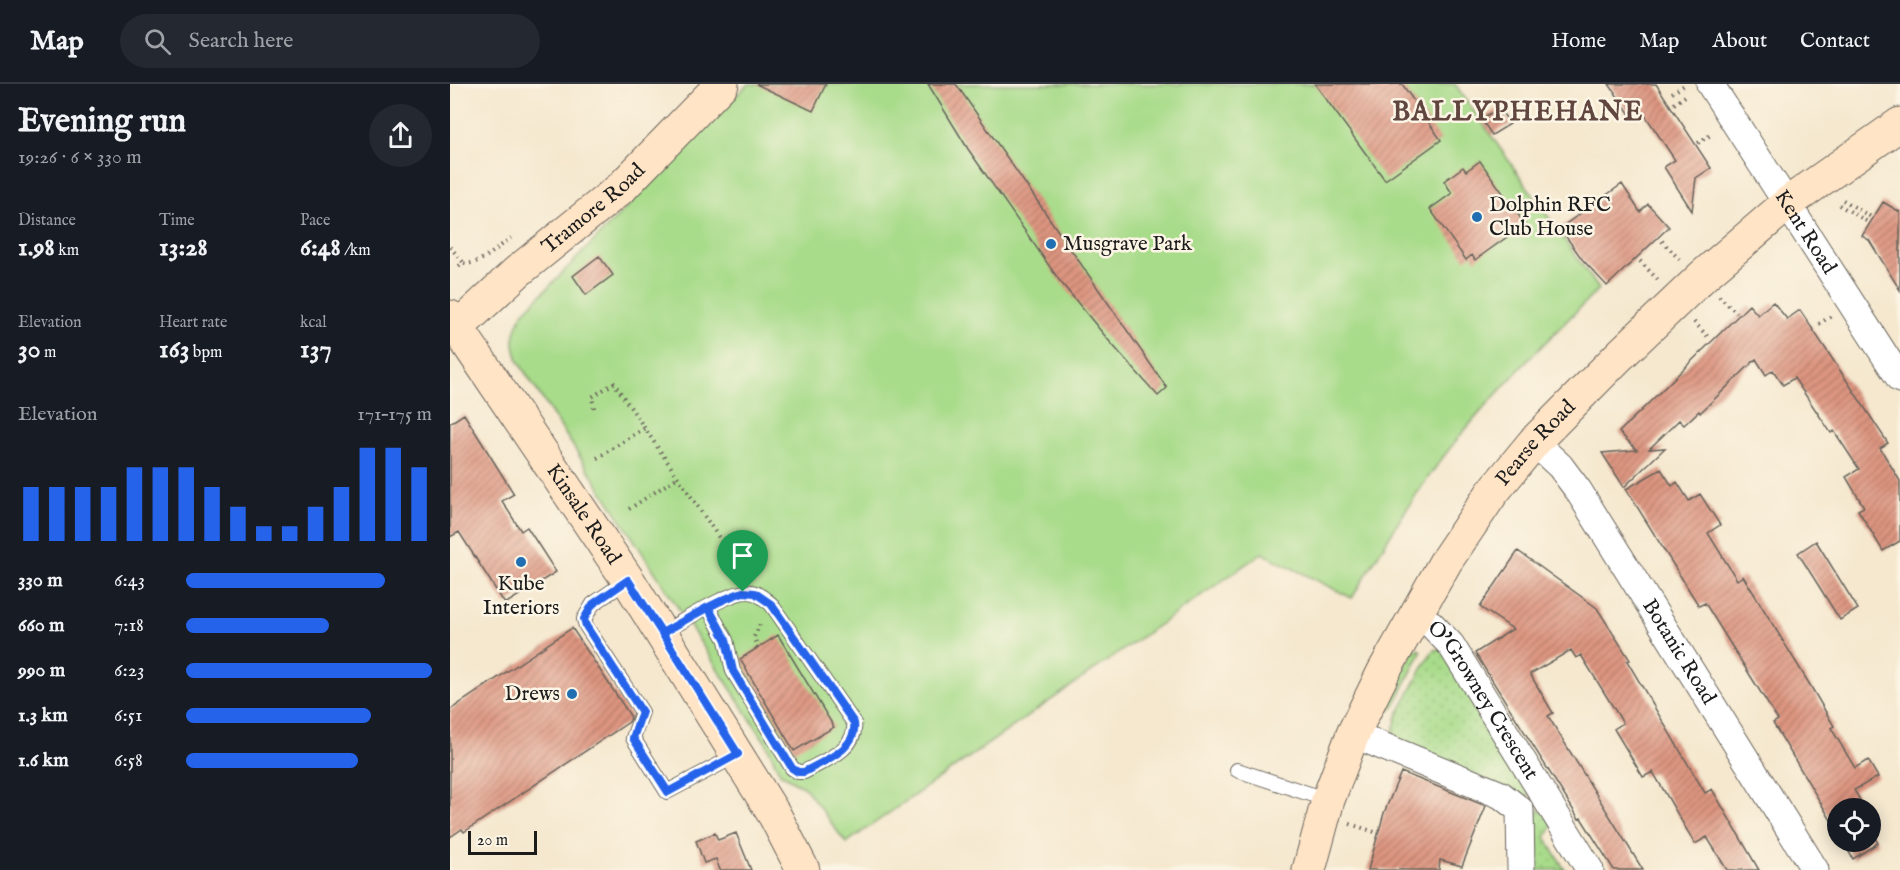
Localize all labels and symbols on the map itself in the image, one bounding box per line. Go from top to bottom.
district label: BALLYPHEHANE [1392,96,1644,130]
street label: Tramore Road [536,157,652,260]
street label: Kent Road [1768,185,1843,280]
place label: Dolphin RFC Club House [1489,192,1611,243]
marker: Dolphin RFC Club House [1470,210,1484,224]
place label: Musgrave Park [1063,231,1193,258]
marker: Musgrave Park [1044,237,1058,251]
street label: Pearse Road [1490,394,1582,492]
street label: Kinsale Road [540,459,627,570]
pin [717,530,768,592]
marker: Kube Interiors [514,555,528,569]
place label: Kube Interiors [483,571,559,622]
street label: Botanic Road [1636,594,1722,710]
street label: O'Growney Crescent [1421,615,1545,785]
place label: Drews [505,681,560,708]
marker: Drews [565,687,579,701]
scale bar [468,828,537,856]

